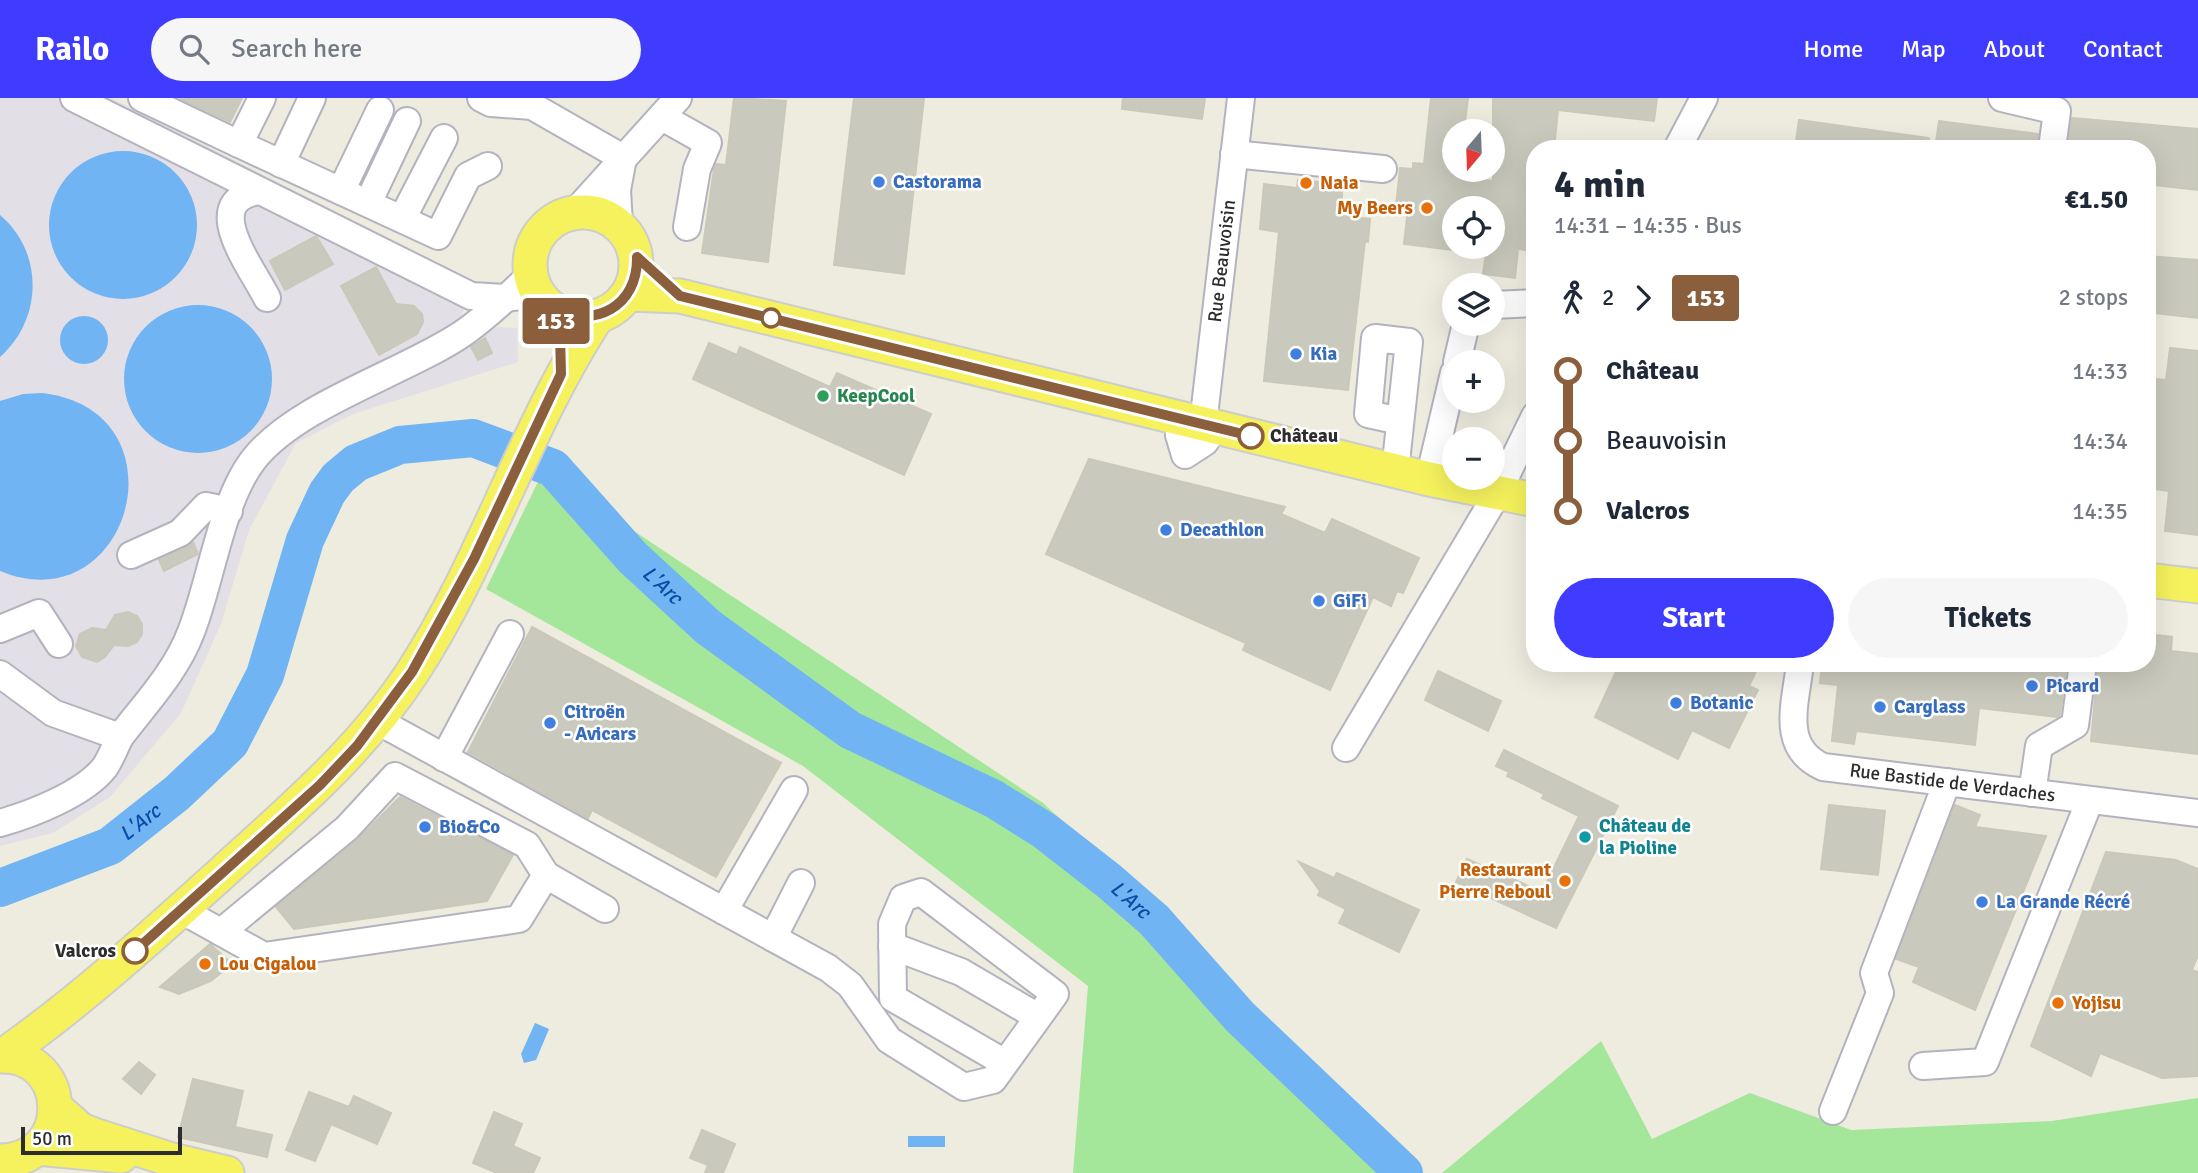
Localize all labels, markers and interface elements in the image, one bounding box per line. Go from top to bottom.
search box [151,18,641,81]
text: Railo [35,29,109,70]
icon: search [175,30,213,68]
text: Search here [231,33,362,65]
text: Home [1803,34,1863,64]
text: Map [1901,34,1946,64]
text: About [1984,34,2045,64]
text: Contact [2083,34,2163,64]
north arrow [1442,119,1505,182]
map controls [1442,119,1505,490]
text: 4 min [1554,161,1646,208]
place label: Castorama [893,170,982,194]
place label: Naia [1320,171,1359,195]
marker: Castorama [871,174,887,190]
marker: Naia [1298,175,1314,191]
text: €1.50 [2064,184,2128,216]
place label: My Beers [1337,196,1413,220]
button: locate [1442,196,1505,259]
street label: Rue Beauvoisin [1203,198,1241,324]
marker: My Beers [1419,200,1435,216]
text: 14:31 – 14:35 · Bus [1554,211,1742,240]
button: layers [1442,273,1505,336]
icon: walk [1554,279,1592,317]
icon: forward [1624,279,1662,317]
text: 2 [1602,283,1614,312]
text: 153 [1686,283,1725,313]
text: 2 stops [2058,283,2128,312]
line badge: 153 [516,298,596,344]
text: 153 [537,306,575,336]
unlabelled marker [761,308,781,328]
place label: Kia [1310,342,1337,366]
marker: Kia [1288,346,1304,362]
button: + [1442,350,1505,413]
text: Château [1606,355,1699,387]
text: 14:33 [2072,357,2128,386]
place label: KeepCool [837,384,915,408]
marker: KeepCool [815,388,831,404]
marker: Château [1238,423,1264,449]
place label: Château [1270,424,1338,448]
text: Beauvoisin [1606,425,1727,457]
button: − [1442,427,1505,490]
text: 14:34 [2072,427,2128,456]
text: Valcros [1606,495,1689,527]
text: 14:35 [2072,497,2128,526]
place label: Decathlon [1180,518,1264,542]
marker: Decathlon [1158,522,1174,538]
water label: L'Arc [637,560,689,611]
button: Start [1554,578,1834,658]
button: Tickets [1848,578,2128,658]
place label: GiFi [1333,589,1367,613]
marker: GiFi [1311,593,1327,609]
place label: Picard [2046,674,2099,698]
marker: Picard [2024,678,2040,694]
place label: Botanic [1690,691,1754,715]
marker: Botanic [1668,695,1684,711]
place label: Carglass [1894,695,1965,719]
marker: Carglass [1872,699,1888,715]
place label: Citroën - Avicars [564,700,636,746]
marker: Citroën - Avicars [542,715,558,731]
street label: Rue Bastide de Verdaches [1848,758,2057,807]
water label: L'Arc [114,797,167,846]
place label: Château de la Pioline [1599,814,1691,860]
place label: Bio&Co [439,815,500,839]
marker: Bio&Co [417,819,433,835]
marker: Château de la Pioline [1577,829,1593,845]
place label: Restaurant Pierre Reboul [1439,858,1551,904]
marker: Restaurant Pierre Reboul [1557,873,1573,889]
water label: L'Arc [1105,875,1158,926]
place label: La Grande Récré [1996,890,2130,914]
marker: La Grande Récré [1974,894,1990,910]
marker: Valcros [122,938,148,964]
place label: Valcros [55,939,116,963]
place label: Lou Cigalou [219,952,317,976]
marker: Lou Cigalou [197,956,213,972]
place label: Yojisu [2071,991,2121,1015]
marker: Yojisu [2050,995,2066,1011]
scale bar [21,1124,182,1156]
text: 50 m [32,1127,72,1151]

